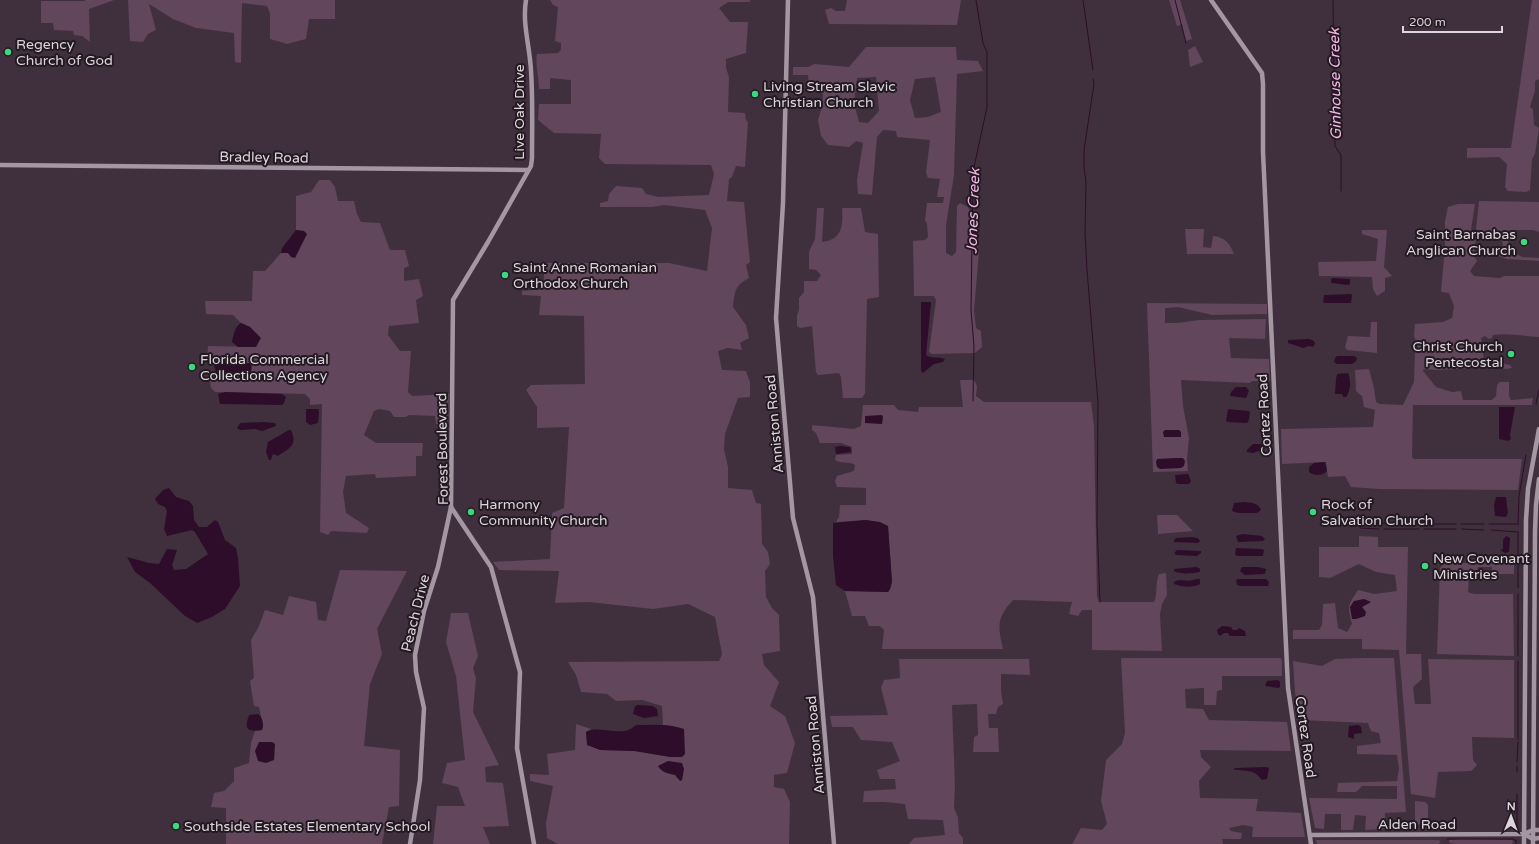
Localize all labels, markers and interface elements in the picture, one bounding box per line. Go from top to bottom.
scale bar [1403,8,1502,34]
text: 200 m [1409,15,1446,29]
water label: Ginhouse Creek [1325,26,1345,140]
place label: Regency Church of God [16,36,113,69]
marker: Regency Church of God [3,47,13,57]
street label: Live Oak Drive [511,64,528,160]
place label: Living Stream Slavic Christian Church [763,78,896,111]
marker: Living Stream Slavic Christian Church [750,89,760,99]
street label: Bradley Road [219,148,309,167]
water label: Jones Creek [963,166,984,254]
place label: Saint Barnabas Anglican Church [1406,226,1516,259]
marker: Saint Barnabas Anglican Church [1519,237,1529,247]
place label: Saint Anne Romanian Orthodox Church [513,259,657,292]
marker: Saint Anne Romanian Orthodox Church [500,270,510,280]
place label: Christ Church Pentecostal [1412,338,1503,371]
marker: Christ Church Pentecostal [1506,349,1516,359]
place label: Florida Commercial Collections Agency [200,351,329,384]
marker: Florida Commercial Collections Agency [187,362,197,372]
street label: Cortez Road [1254,373,1275,457]
street label: Anniston Road [762,374,787,474]
street label: Forest Boulevard [433,393,452,505]
place label: Harmony Community Church [479,496,608,529]
place label: Rock of Salvation Church [1321,496,1433,529]
marker: Harmony Community Church [466,507,476,517]
marker: Rock of Salvation Church [1308,507,1318,517]
place label: New Covenant Ministries [1433,550,1531,583]
marker: New Covenant Ministries [1420,561,1430,571]
street label: Peach Drive [398,573,433,654]
street label: Anniston Road [803,695,828,795]
street label: Cortez Road [1291,695,1320,779]
north arrow [1491,796,1531,836]
text: N [1507,800,1516,813]
street label: Alden Road [1378,816,1456,833]
place label: Southside Estates Elementary School [184,818,431,835]
marker: Southside Estates Elementary School [171,821,181,831]

